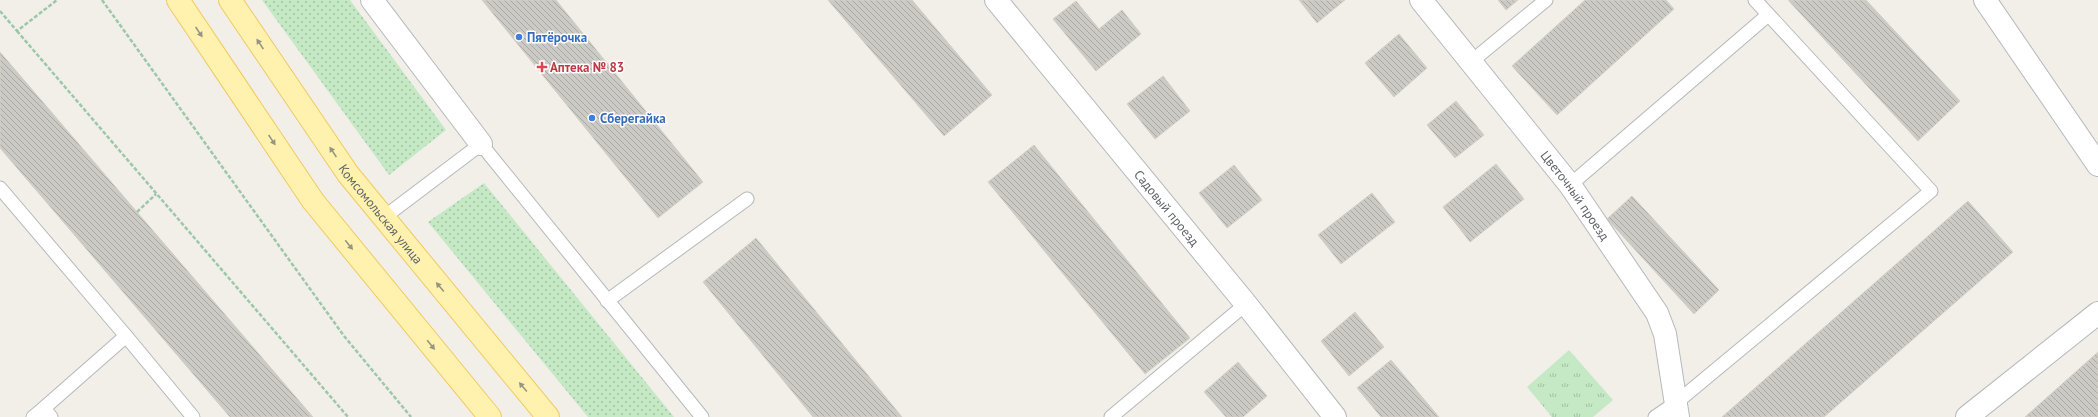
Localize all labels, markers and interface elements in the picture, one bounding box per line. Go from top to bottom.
one-way arrow [195,27,203,38]
place label: Пятёрочка [527,29,587,46]
marker: Пятёрочка [514,32,524,42]
one-way arrow [256,39,264,50]
place label: Аптека № 83 [550,59,624,76]
marker: Аптека № 83 [537,62,547,72]
place label: Сберегайка [600,110,666,127]
marker: Сберегайка [587,113,597,123]
one-way arrow [268,135,276,145]
one-way arrow [329,147,337,157]
street label: Цветочный проезд [1537,147,1614,243]
street label: Комсомольская улица [335,161,427,267]
street label: Садовый проезд [1130,166,1203,249]
one-way arrow [344,240,353,250]
one-way arrow [435,281,444,292]
one-way arrow [427,340,436,351]
one-way arrow [518,382,527,392]

